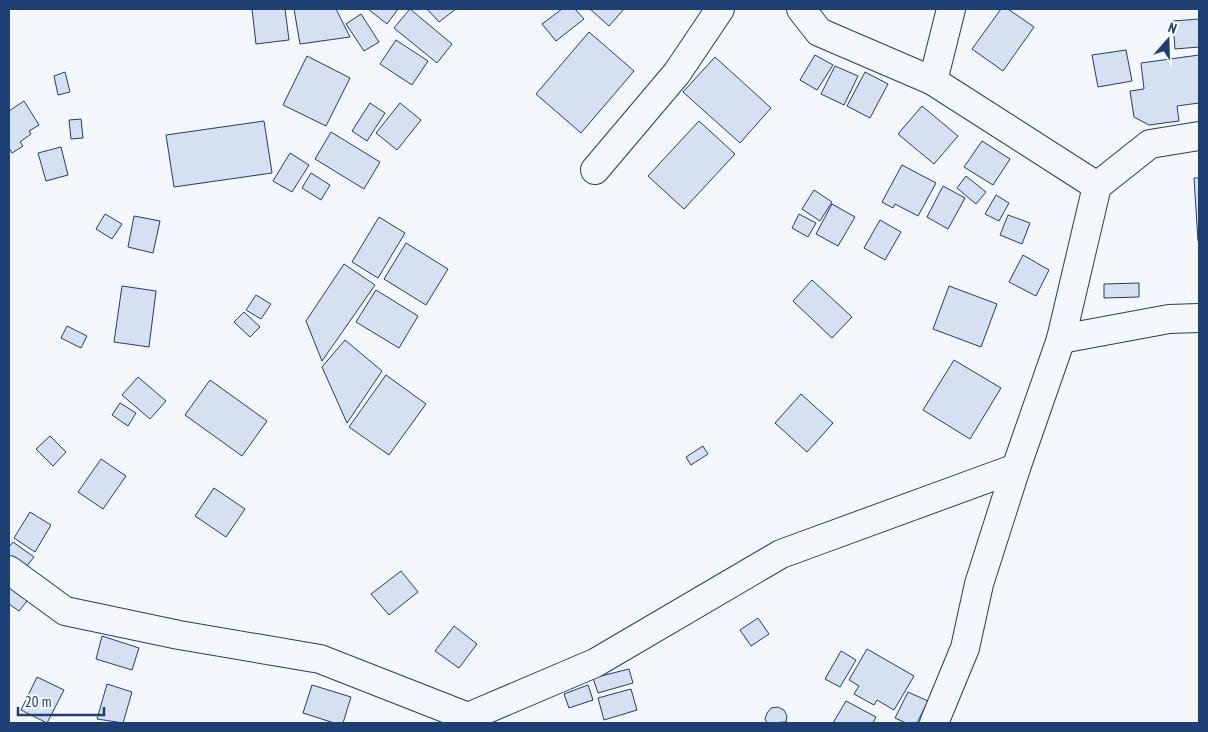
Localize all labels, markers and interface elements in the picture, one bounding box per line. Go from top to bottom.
north arrow [1143,15,1193,65]
text: N [1166,18,1179,38]
scale bar [18,684,104,716]
text: 20 m [25,692,51,711]

